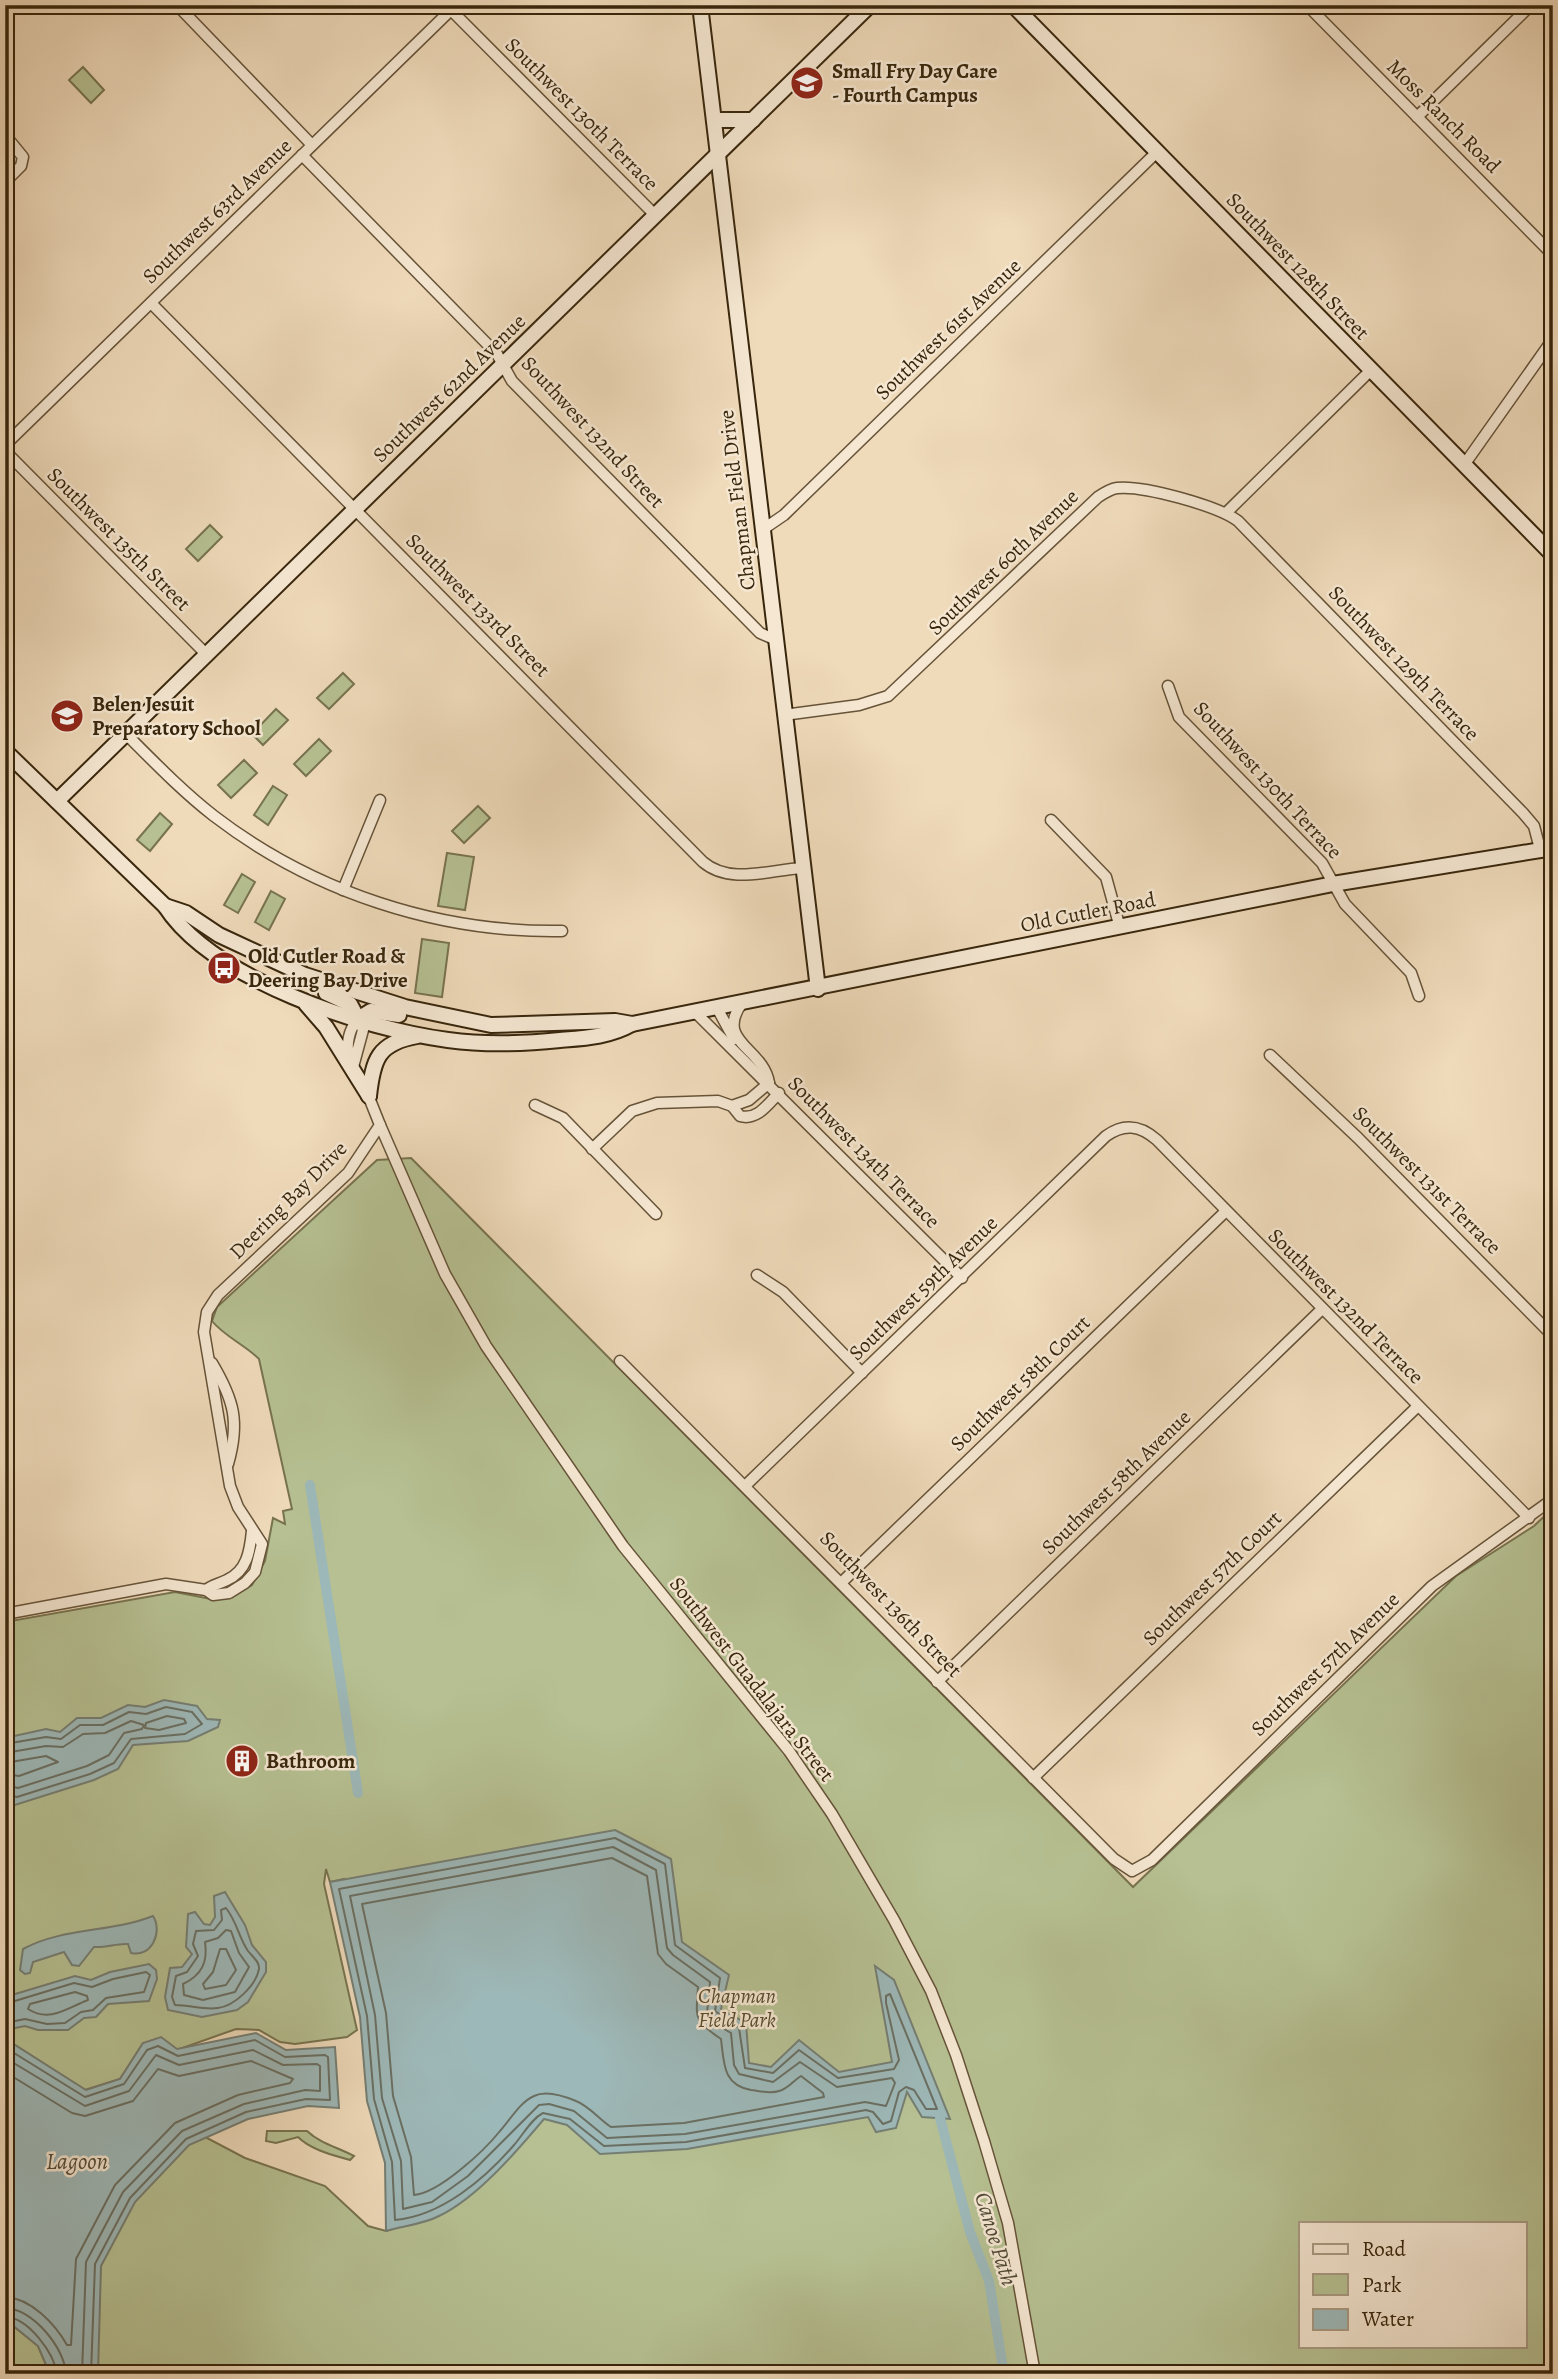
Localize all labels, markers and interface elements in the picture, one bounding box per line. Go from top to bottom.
street label: Southwest 130th Terrace [499,31,665,197]
street label: Moss Ranch Road [1381,53,1508,180]
place label: Small Fry Day Care - Fourth Campus [832,57,998,109]
school or university icon: Small Fry Day Care - Fourth Campus [788,64,826,102]
street label: Southwest 63rd Avenue [136,132,298,290]
street label: Southwest 128th Street [1220,186,1376,346]
street label: Southwest 61st Avenue [869,252,1027,406]
street label: Southwest 62nd Avenue [366,307,532,469]
street label: Southwest 132nd Street [515,350,671,514]
street label: Chapman Field Drive [712,408,762,592]
street label: Southwest 135th Street [41,461,197,617]
street label: Southwest 60th Avenue [922,483,1084,641]
street label: Southwest 133rd Street [400,527,556,683]
street label: Southwest 129th Terrace [1322,579,1486,747]
place label: Belen Jesuit Preparatory School [92,690,261,742]
street label: Southwest 130th Terrace [1187,695,1349,865]
school or university icon: Belen Jesuit Preparatory School [48,697,86,735]
street label: Old Cutler Road [1018,885,1159,939]
place label: Old Cutler Road & Deering Bay Drive [248,942,408,994]
bus stop icon: Old Cutler Road & Deering Bay Drive [205,949,243,987]
street label: Southwest 134th Terrace [782,1070,946,1234]
street label: Southwest 131st Terrace [1347,1100,1507,1260]
street label: Deering Bay Drive [223,1135,353,1265]
street label: Southwest 59th Avenue [842,1209,1004,1367]
street label: Southwest 132nd Terrace [1262,1222,1430,1390]
street label: Southwest 58th Court [944,1309,1096,1457]
street label: Southwest 58th Avenue [1035,1403,1197,1561]
street label: Southwest 57th Court [1136,1504,1288,1652]
street label: Southwest 136th Street [814,1525,968,1683]
street label: Southwest Guadalajara Street [663,1571,841,1787]
street label: Southwest 57th Avenue [1245,1586,1405,1742]
building icon: Bathroom [223,1742,261,1780]
place label: Bathroom [266,1747,356,1775]
park label: Chapman Field Park [698,1982,776,2034]
water label: Lagoon [46,2146,108,2177]
water label: Canoe Path [967,2188,1025,2290]
legend [1299,2222,1526,2348]
text: Road [1362,2235,1406,2263]
text: Park [1362,2271,1402,2299]
text: Water [1361,2305,1414,2333]

